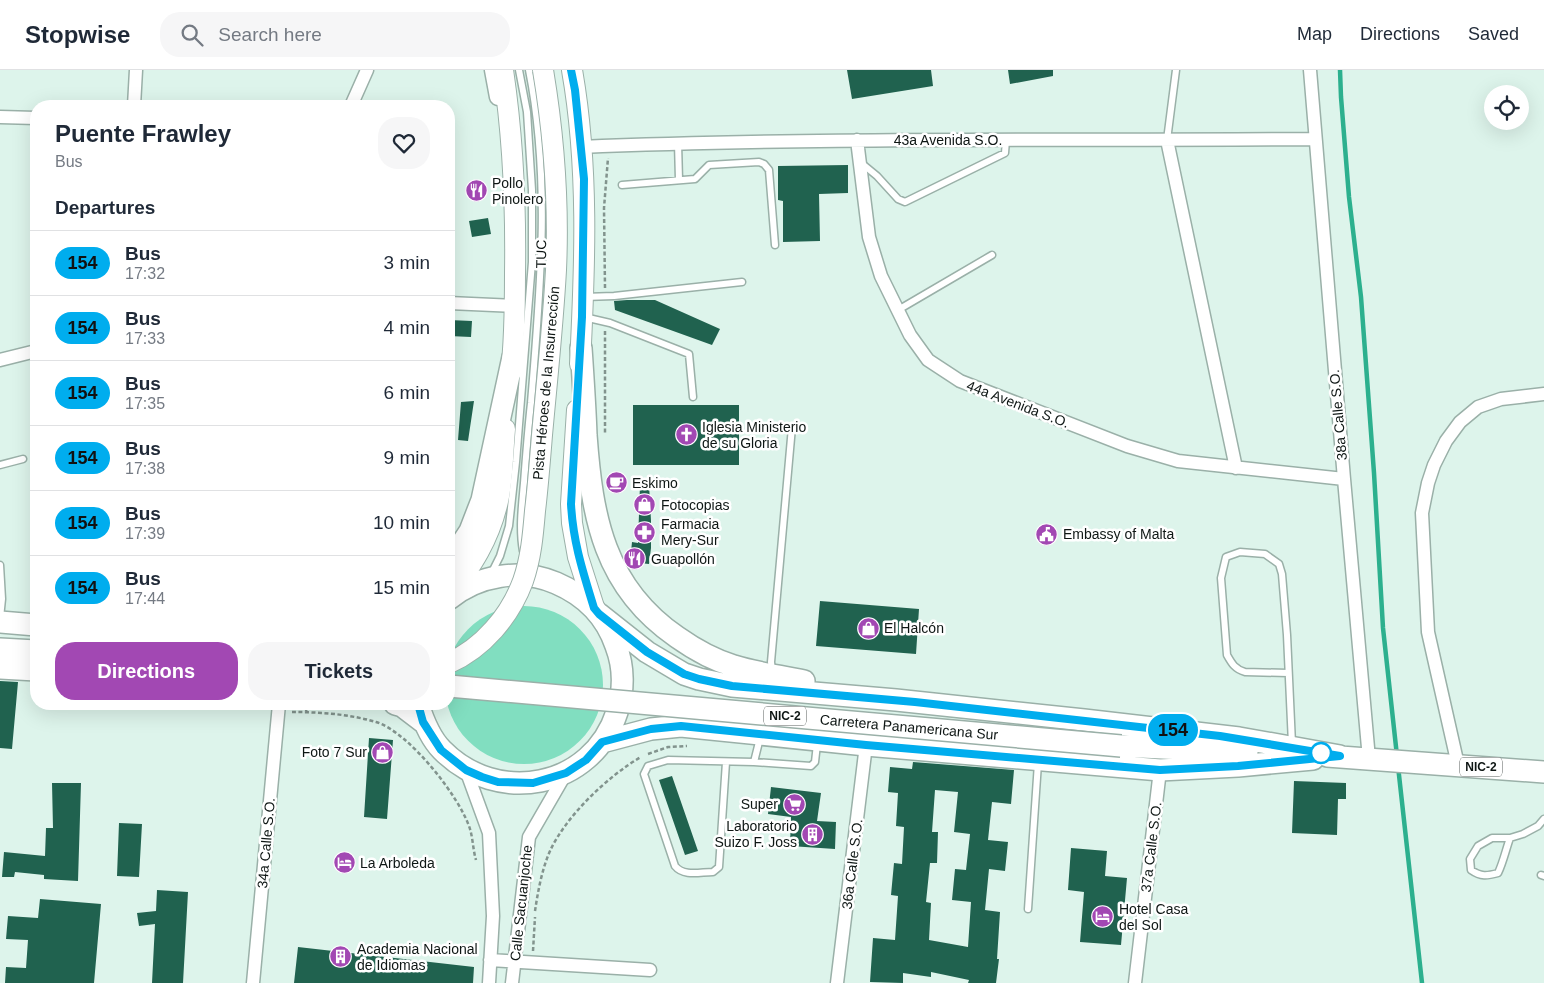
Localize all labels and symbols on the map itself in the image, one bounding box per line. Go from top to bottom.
street label: 43a Avenida S.O. [894,132,1002,148]
place label: Pollo Pinolero [492,175,544,207]
restaurant icon: Pollo Pinolero [464,179,488,203]
street label: TUC [533,239,549,269]
street label: Pista Héroes de la Insurrección [530,285,562,481]
street label: 38a Calle S.O. [1326,369,1350,461]
street label: 44a Avenida S.O. [964,377,1072,431]
place label: Iglesia Ministerio de su Gloria [702,419,806,451]
church icon: Iglesia Ministerio de su Gloria [674,423,698,447]
cafe icon: Eskimo [604,471,628,495]
place label: Eskimo [632,475,678,491]
shop icon: Fotocopias [633,493,657,517]
place label: Fotocopias [661,497,729,513]
place label: Farmacia Mery-Sur [661,516,720,548]
pharmacy icon: Farmacia Mery-Sur [633,520,657,544]
public building icon: Embassy of Malta [1035,522,1059,546]
place label: Embassy of Malta [1063,526,1174,542]
restaurant icon: Guapollón [623,547,647,571]
place label: Guapollón [651,551,715,567]
shop icon: El Halcón [856,616,880,640]
place label: El Halcón [884,620,944,636]
road number: NIC-2 [764,706,806,726]
street label: Carretera Panamericana Sur [819,711,999,743]
line badge: 154 [1144,714,1202,746]
shop icon: Foto 7 Sur [371,740,395,764]
unlabelled marker [1310,742,1332,764]
place label: Foto 7 Sur [302,744,367,760]
road number: NIC-2 [1460,758,1502,776]
supermarket icon: Super [782,792,806,816]
place label: Super [741,796,778,812]
street label: 34a Calle S.O. [254,797,278,889]
street label: 37a Calle S.O. [1138,801,1164,893]
place label: Laboratorio Suizo F. Joss [715,818,797,850]
street label: 36a Calle S.O. [839,818,865,910]
building icon: Laboratorio Suizo F. Joss [801,822,825,846]
street label: Calle Sacuanjoche [507,844,535,962]
hotel icon: La Arboleda [332,851,356,875]
place label: La Arboleda [360,855,435,871]
place label: Hotel Casa del Sol [1119,901,1188,933]
hotel icon: Hotel Casa del Sol [1091,905,1115,929]
place label: Academia Nacional de Idiomas [357,941,478,973]
building icon: Academia Nacional de Idiomas [329,945,353,969]

